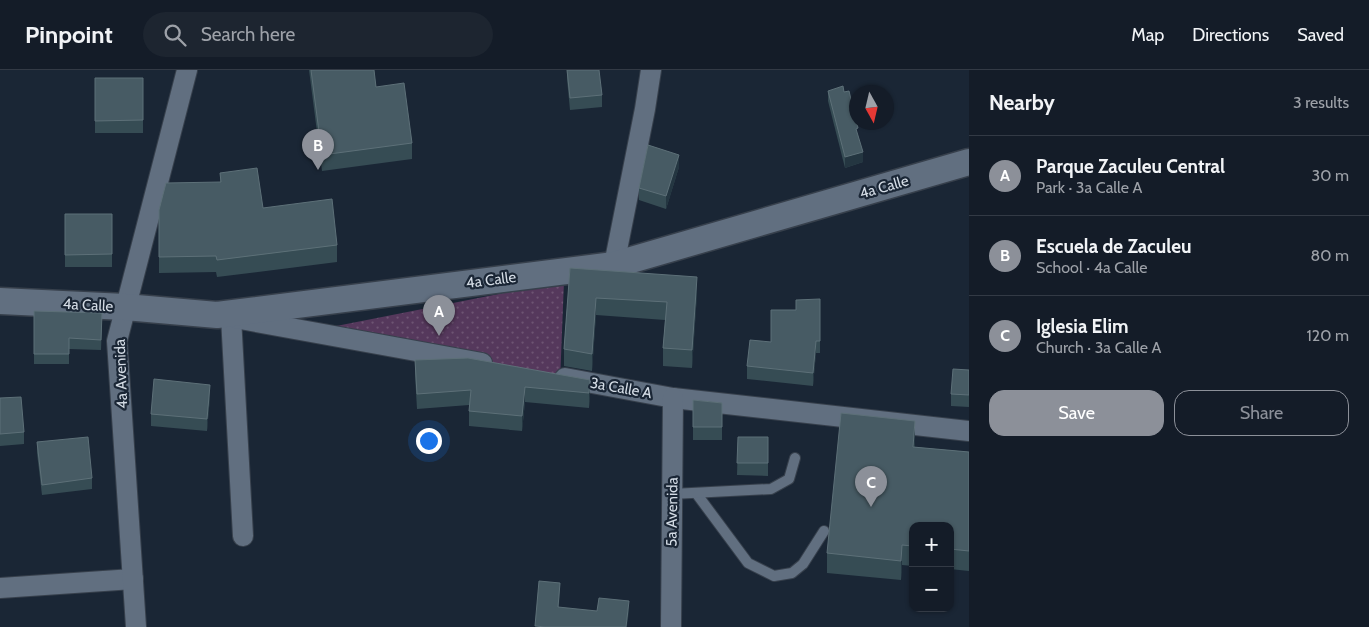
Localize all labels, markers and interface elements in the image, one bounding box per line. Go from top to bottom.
search box [143,12,493,57]
text: Pinpoint [25,20,113,49]
icon: search [161,21,189,49]
text: Search here [201,23,295,46]
text: Map [1131,24,1164,46]
text: Directions [1192,24,1269,46]
text: Saved [1297,24,1344,46]
north arrow [849,85,894,130]
text: Nearby [989,90,1055,115]
text: 3 results [1293,93,1349,112]
pin: B [302,129,334,170]
text: Parque Zaculeu Central [1036,155,1225,178]
text: A [1000,166,1010,185]
text: 30 m [1312,166,1349,185]
street label: 4a Calle [857,171,911,203]
text: Park · 3a Calle A [1036,178,1142,197]
text: Escuela de Zaculeu [1036,235,1191,258]
text: B [1000,246,1010,265]
text: 80 m [1311,246,1349,265]
text: School · 4a Calle [1036,258,1147,277]
street label: 4a Calle [465,268,517,292]
street label: 4a Calle [62,295,114,315]
pin: A [423,295,455,336]
text: Iglesia Elim [1036,315,1128,338]
text: C [1000,326,1010,345]
text: 120 m [1307,326,1349,345]
street label: 4a Avenida [111,338,131,409]
text: Church · 3a Calle A [1036,338,1161,357]
street label: 3a Calle A [589,374,654,402]
button: Save [989,390,1164,436]
button: Share [1174,390,1349,436]
your location [416,428,442,454]
pin: C [855,466,887,507]
street label: 5a Avenida [662,476,682,547]
map controls [909,522,954,612]
button: + [909,522,954,567]
button: − [909,567,954,612]

